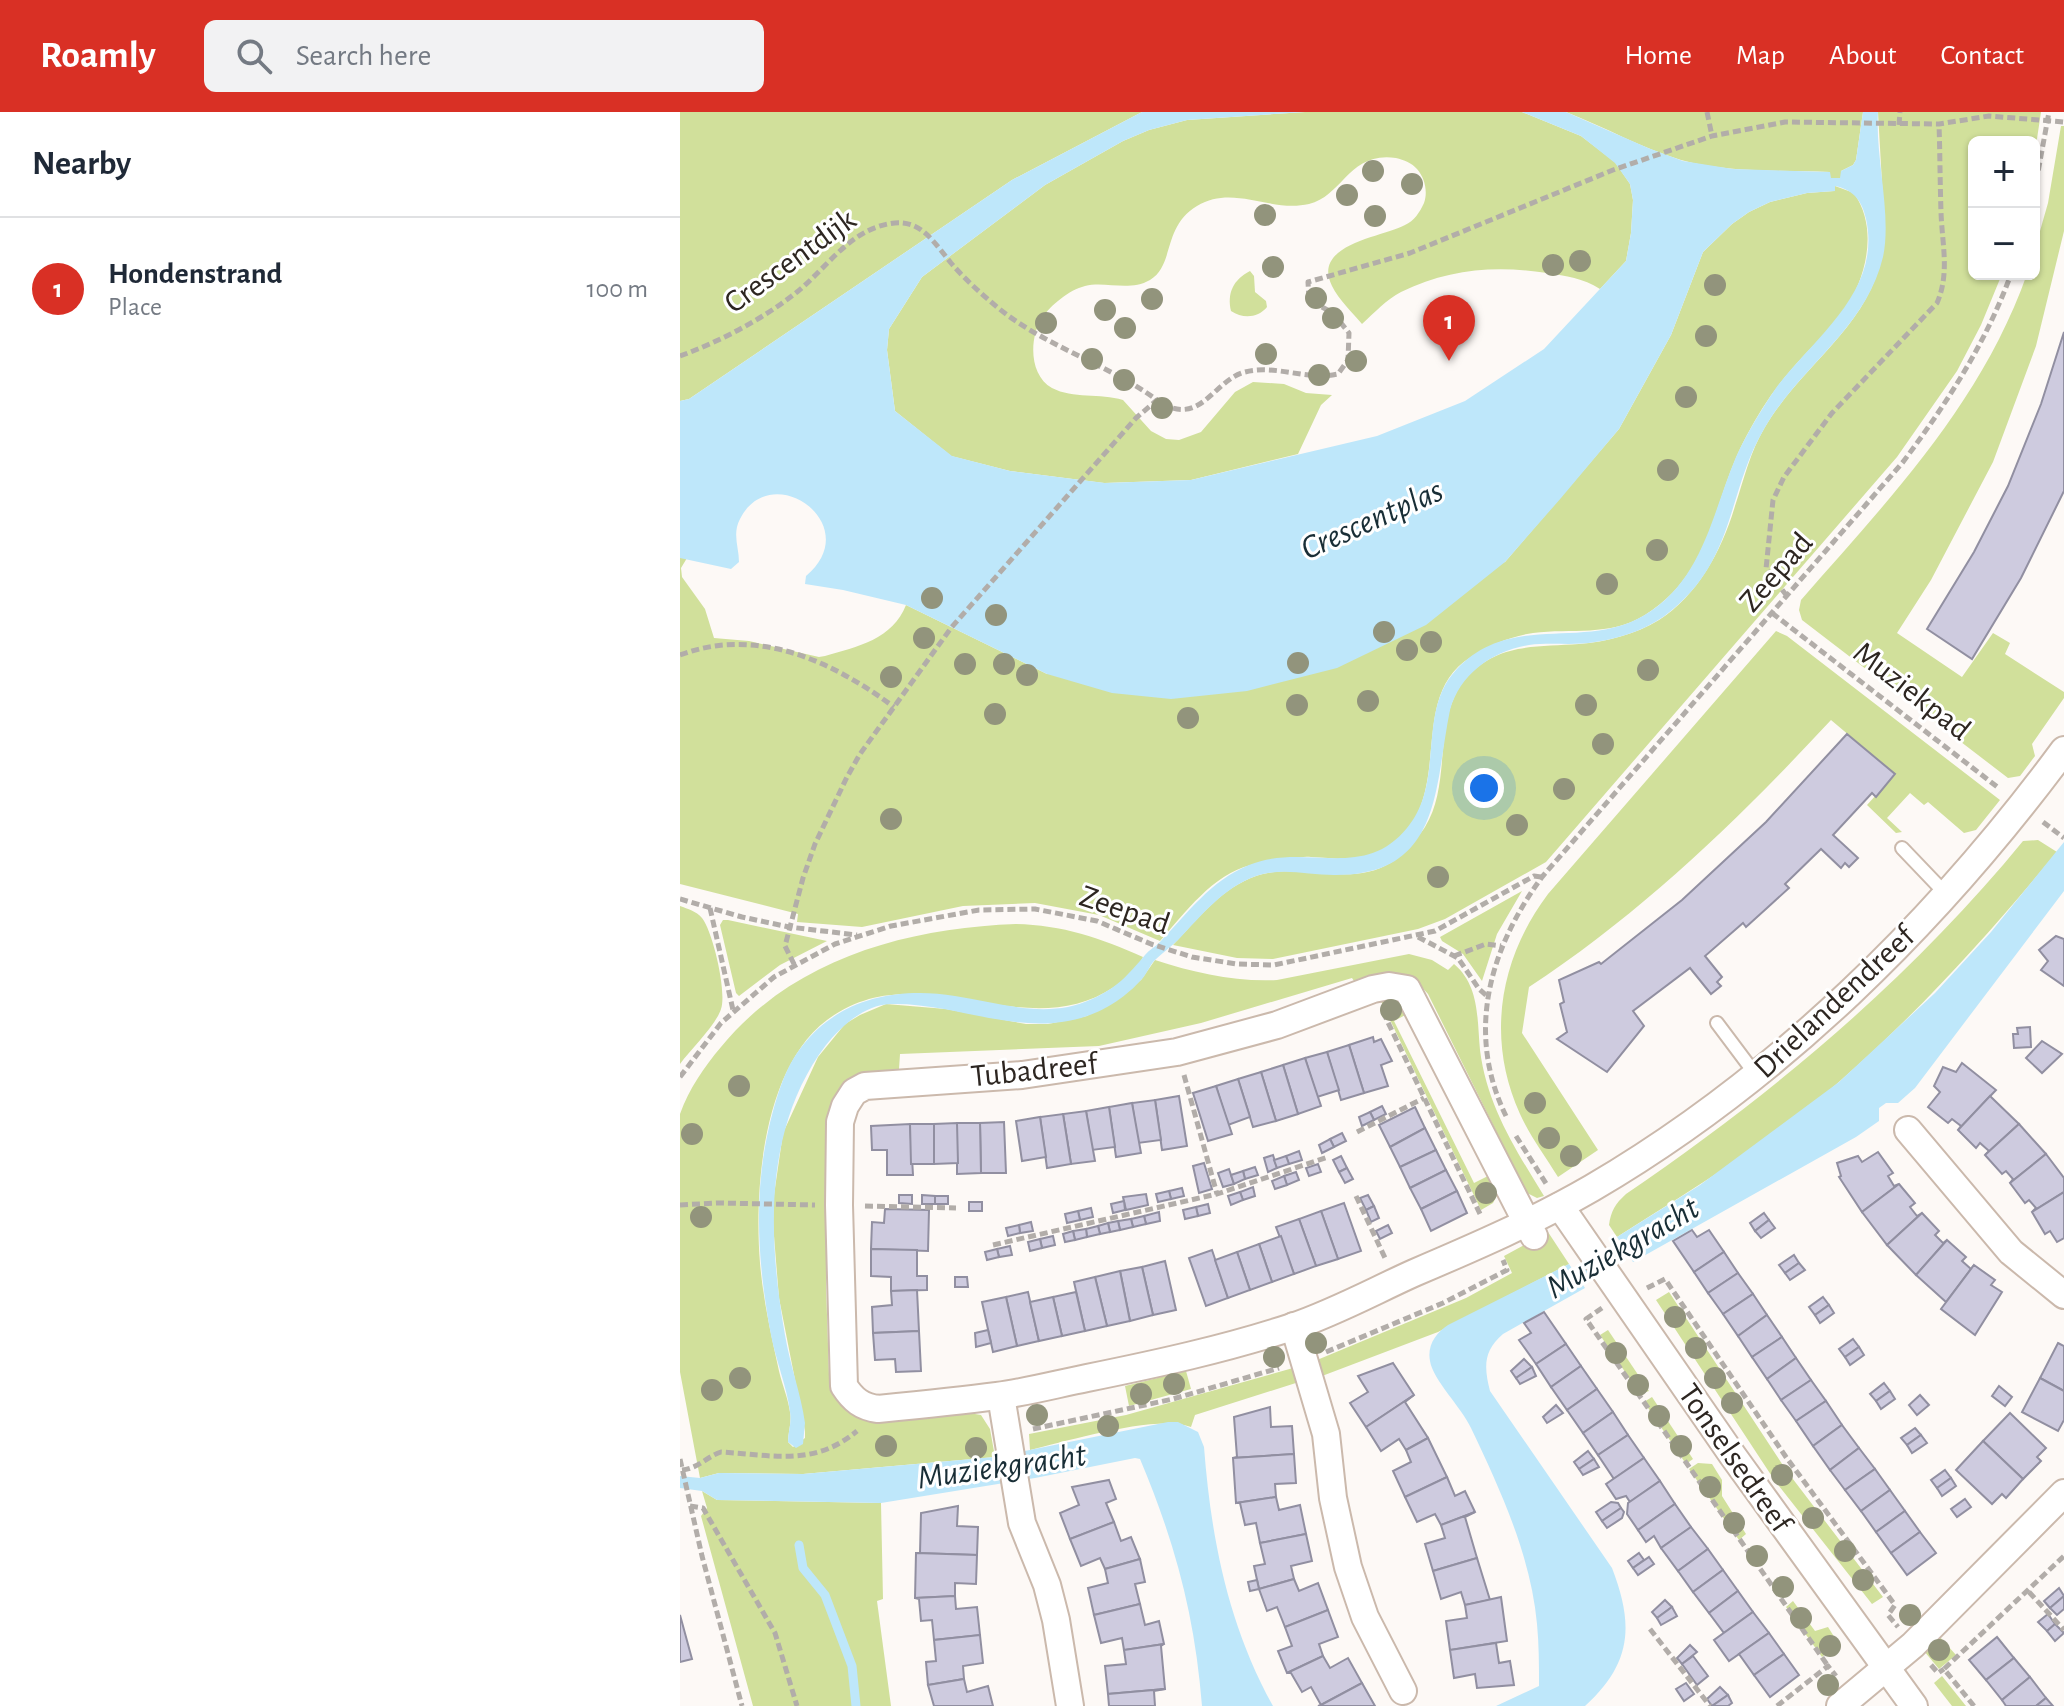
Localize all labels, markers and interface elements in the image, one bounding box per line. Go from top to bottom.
search box [204,20,764,92]
icon: search [232,34,276,78]
text: Roamly [40,37,156,75]
text: Search here [296,41,431,71]
text: Home [1625,42,1692,70]
text: Map [1736,42,1785,70]
text: About [1829,42,1897,70]
text: Contact [1941,42,2024,70]
map controls [1968,136,2040,280]
button: + [1968,136,2040,208]
text: Nearby [32,147,131,181]
street label: Crescentdijk [718,203,862,319]
button: − [1968,208,2040,280]
text: Hondenstrand [108,259,282,289]
text: 1 [53,276,63,302]
text: 100 m [587,276,648,302]
text: Place [108,294,162,320]
pin: 1 [1423,295,1475,361]
water label: Crescentplas [1296,474,1448,566]
street label: Zeepad [1733,526,1819,618]
street label: Muziekpad [1847,636,1977,746]
your location [1464,768,1504,808]
street label: Zeepad [1076,880,1174,940]
street label: Drielandendreef [1748,918,1922,1084]
street label: Tubadreef [969,1047,1101,1093]
water label: Muziekgracht [1541,1190,1706,1305]
street label: Tonselsedreef [1672,1378,1799,1540]
water label: Muziekgracht [915,1438,1089,1496]

